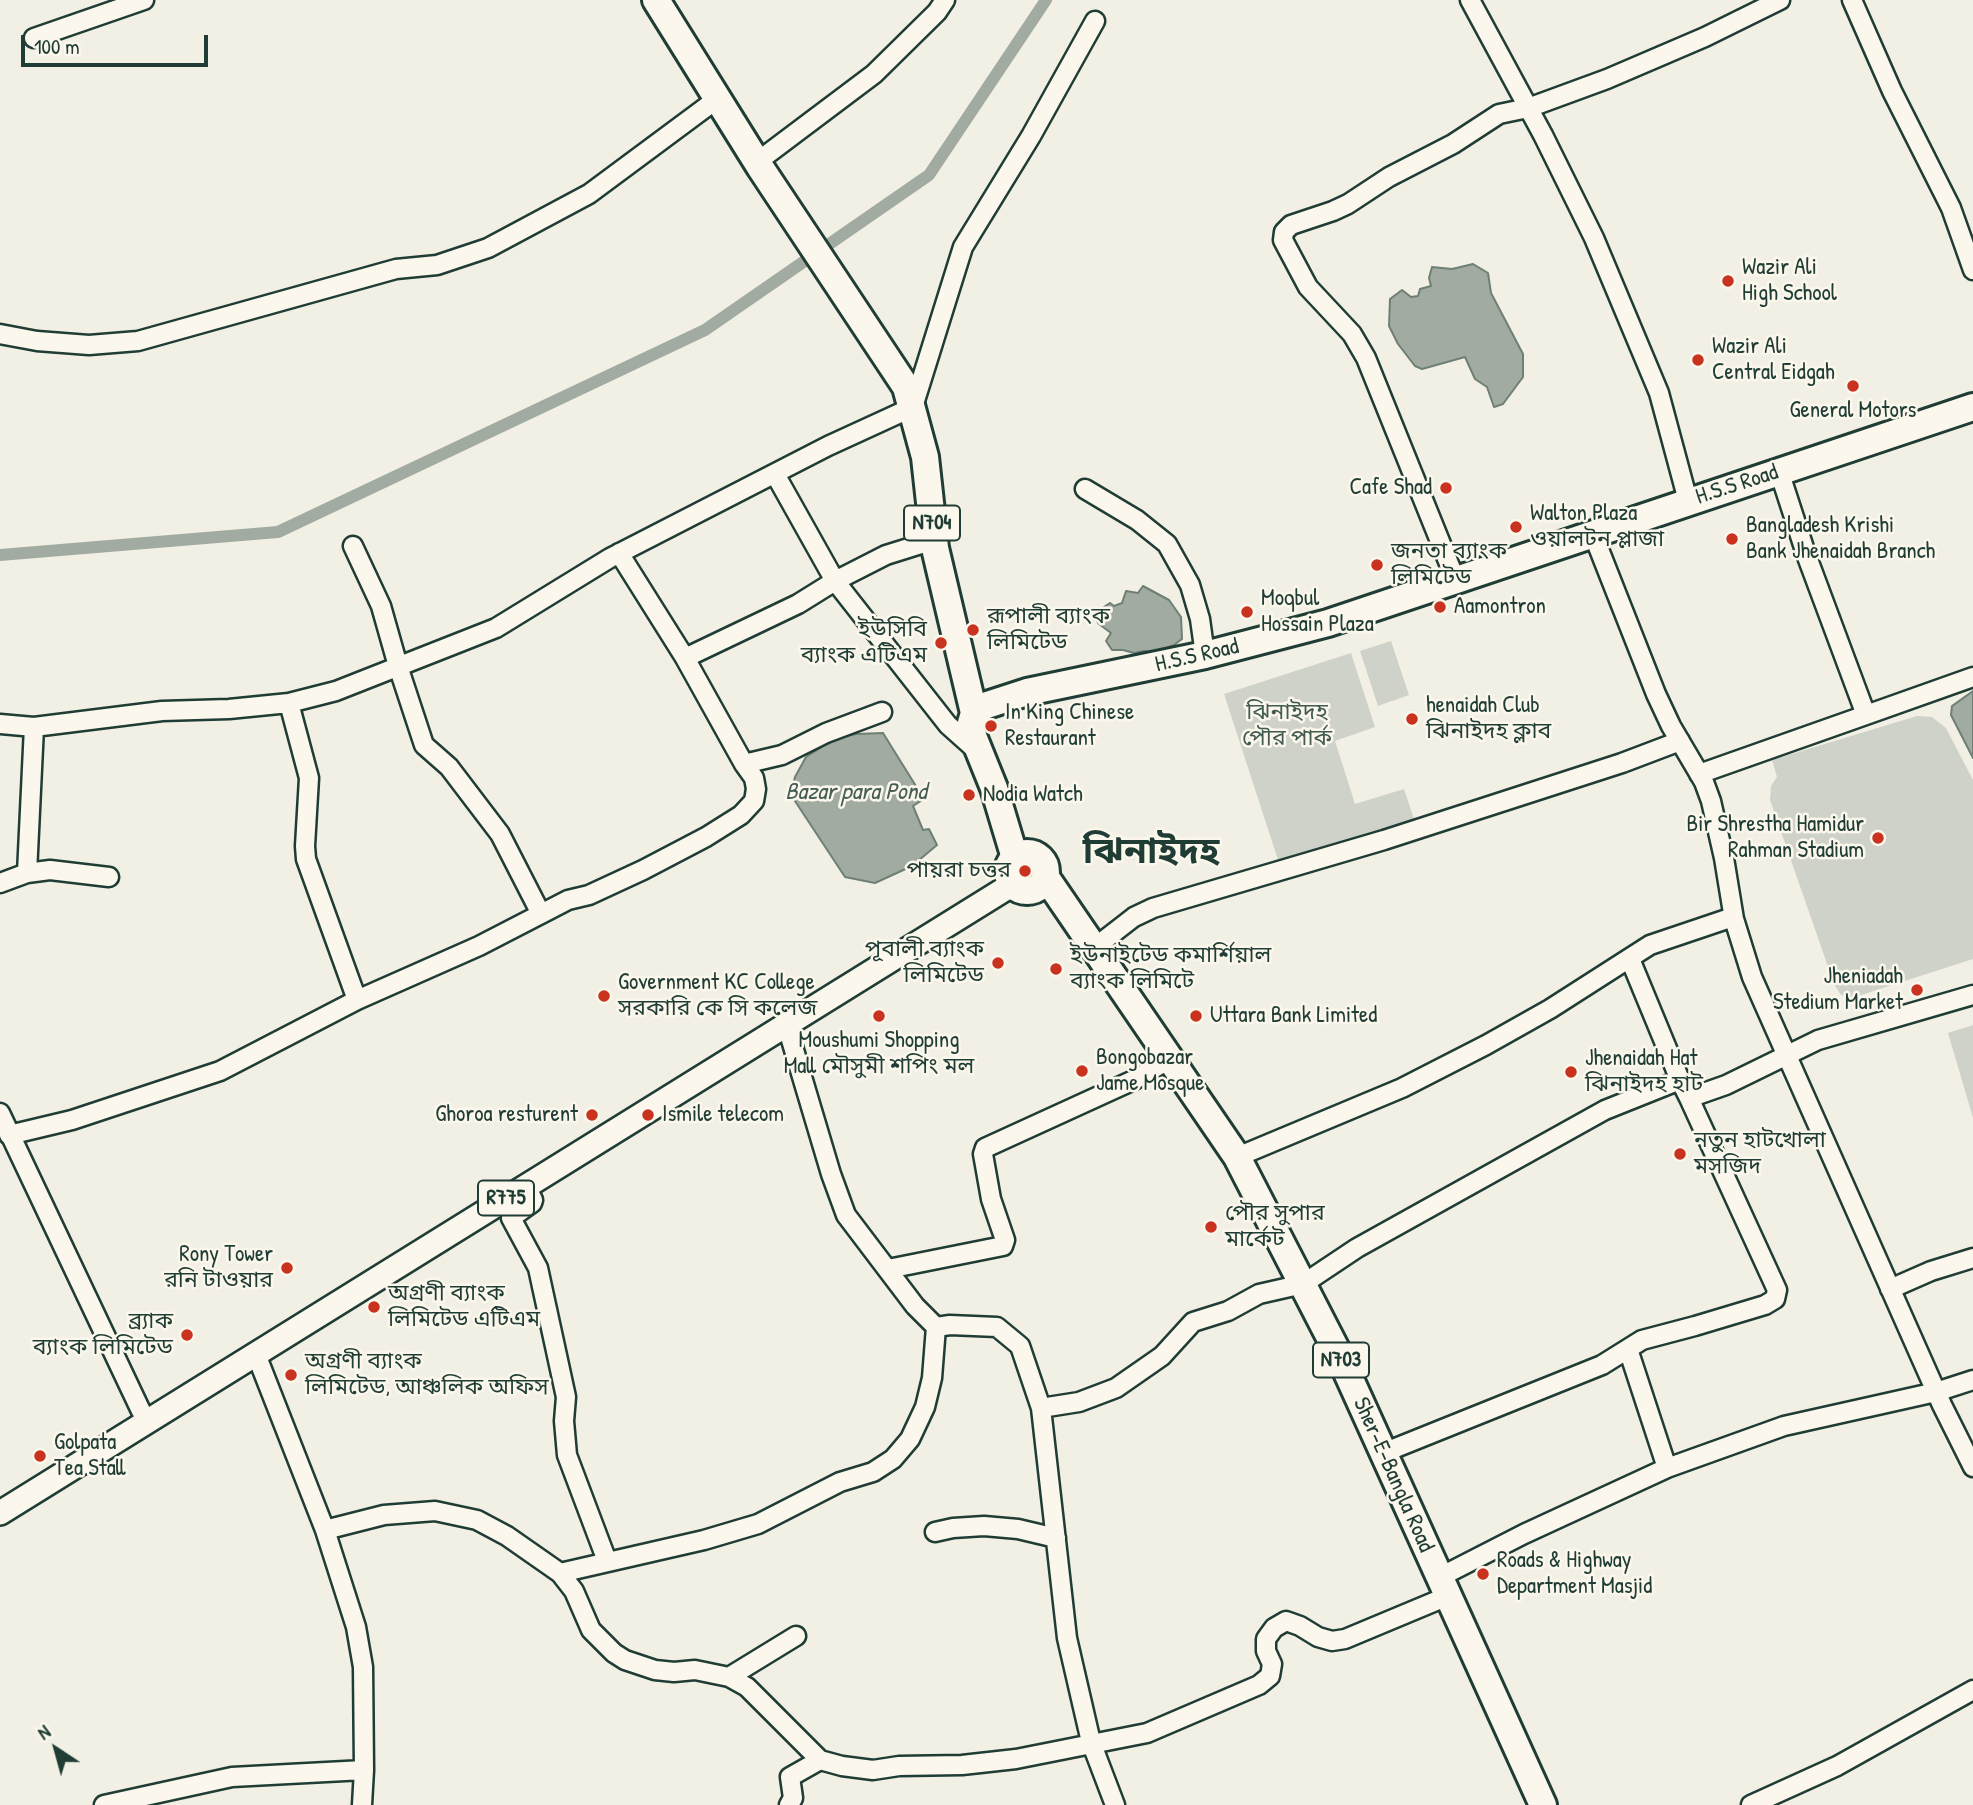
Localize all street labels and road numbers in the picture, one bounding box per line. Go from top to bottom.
street label: H.S.S Road [1692,459,1782,511]
road number: N704 [904,505,960,540]
street label: H.S.S Road [1153,633,1241,679]
road number: R775 [478,1180,534,1216]
road number: N703 [1313,1342,1369,1378]
street label: Sher-E-Bangla Road [1347,1393,1439,1557]

